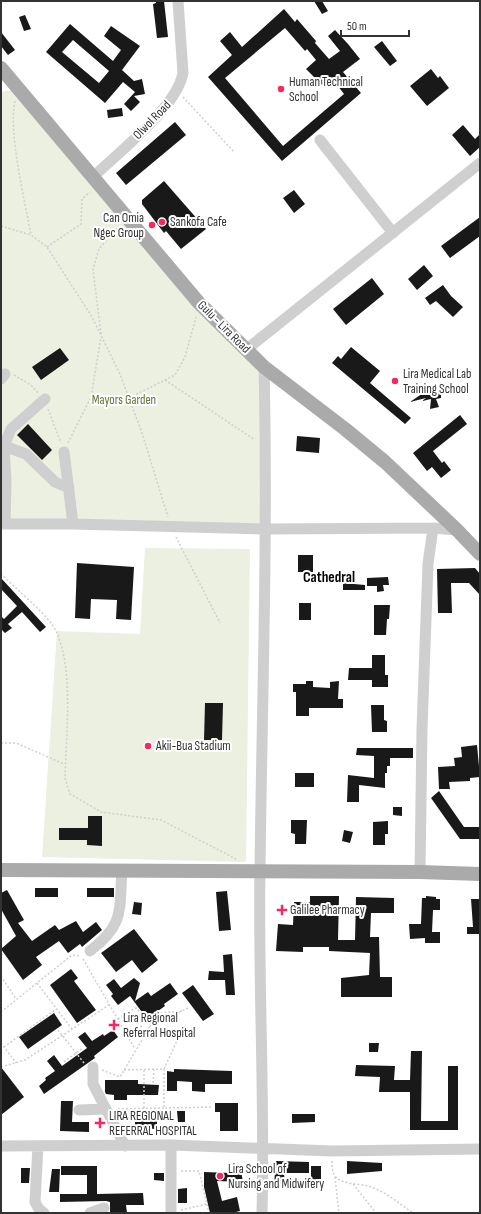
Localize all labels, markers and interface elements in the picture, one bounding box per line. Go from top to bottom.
scale bar [341,12,409,38]
text: 50 m [347,19,367,34]
place label: Human Technical School [289,74,363,105]
marker: Human Technical School [276,84,286,94]
street label: Olwol Road [130,97,174,143]
place label: Can Omia Ngec Group [93,210,144,241]
place label: Sankofa Cafe [170,214,227,230]
marker: Sankofa Cafe [157,217,167,227]
marker: Can Omia Ngec Group [147,220,157,230]
street label: Gulu - Lira Road [194,297,254,357]
place label: Lira Medical Lab Training School [403,366,471,397]
marker: Lira Medical Lab Training School [390,376,400,386]
park label: Mayors Garden [92,392,156,408]
district label: Cathedral [303,568,355,587]
place label: Akii-Bua Stadium [155,738,231,754]
marker: Akii-Bua Stadium [143,741,153,751]
place label: Galilee Pharmacy [290,902,365,918]
marker: Galilee Pharmacy [277,905,287,915]
place label: Lira Regional Referral Hospital [123,1010,195,1041]
marker: Lira Regional Referral Hospital [108,1019,120,1031]
place label: LIRA REGIONAL REFERRAL HOSPITAL [109,1108,197,1139]
marker: LIRA REGIONAL REFERRAL HOSPITAL [94,1117,106,1129]
place label: Lira School of Nursing and Midwifery [228,1161,324,1192]
marker: Lira School of Nursing and Midwifery [215,1171,225,1181]

